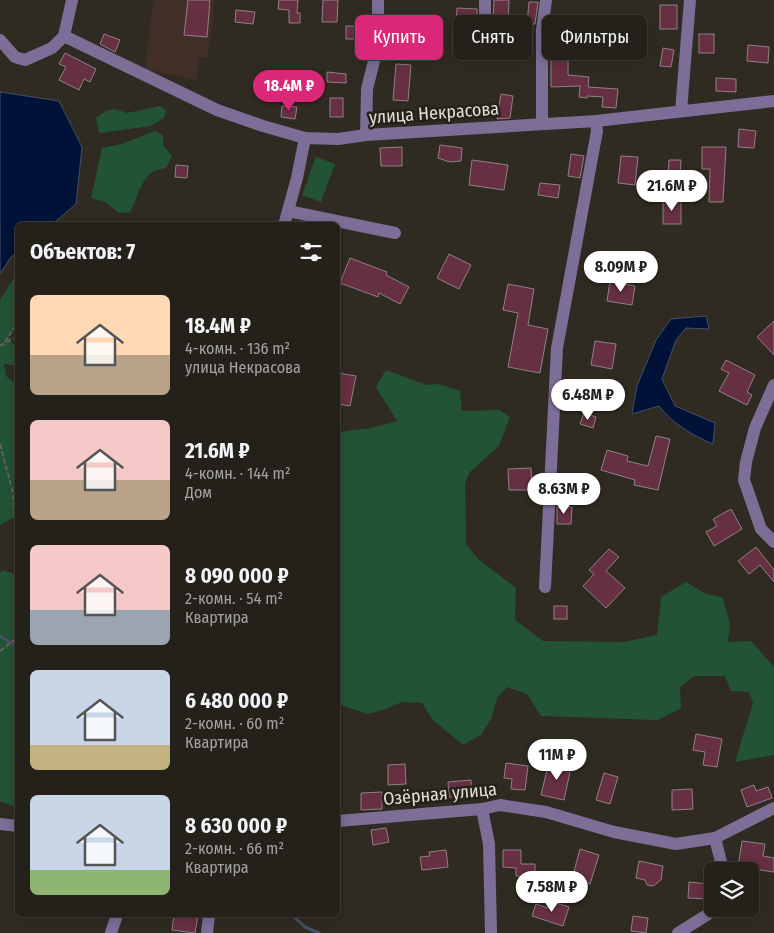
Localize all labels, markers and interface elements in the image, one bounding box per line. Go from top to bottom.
chip: Купить [355,15,443,60]
chip: Снять [453,15,532,60]
chip: Фильтры [542,15,647,60]
pin: 18.4M ₽ [243,70,335,112]
text: 18.4M ₽ [264,76,314,95]
street label: улица Некрасова [368,97,500,129]
pin: 21.6M ₽ [626,170,718,212]
text: 21.6M ₽ [647,176,697,195]
icon: filters [297,238,325,266]
text: Объектов: 7 [30,239,135,265]
pin: 8.09M ₽ [575,250,667,293]
text: 8.09M ₽ [595,257,647,276]
text: 18.4M ₽ [185,313,251,339]
icon: home [70,315,130,375]
text: 4-комн. · 136 m² [185,339,290,358]
text: улица Некрасова [185,358,301,377]
pin: 6.48M ₽ [542,378,634,421]
text: 6.48M ₽ [562,385,614,404]
text: 21.6M ₽ [185,438,250,464]
icon: home [70,440,130,500]
text: 4-комн. · 144 m² [185,464,291,483]
pin: 8.63M ₽ [518,472,610,515]
text: 8.63M ₽ [538,479,590,498]
text: Дом [185,483,212,502]
text: 8 090 000 ₽ [185,563,289,589]
icon: home [70,565,130,625]
text: 2-комн. · 54 m² [185,589,283,608]
text: Квартира [185,608,249,627]
text: 6 480 000 ₽ [185,688,288,714]
icon: home [70,690,130,750]
text: 2-комн. · 60 m² [185,714,284,733]
text: Квартира [185,733,249,752]
pin: 11M ₽ [522,738,592,781]
text: 11M ₽ [539,745,575,764]
street label: Озёрная улица [382,778,498,810]
text: 8 630 000 ₽ [185,813,287,839]
icon: home [70,815,130,875]
text: 2-комн. · 66 m² [185,839,284,858]
text: Квартира [185,858,249,877]
map controls [704,862,759,917]
button: layers [704,862,759,917]
pin: 7.58M ₽ [506,870,598,913]
text: 7.58M ₽ [527,877,577,896]

